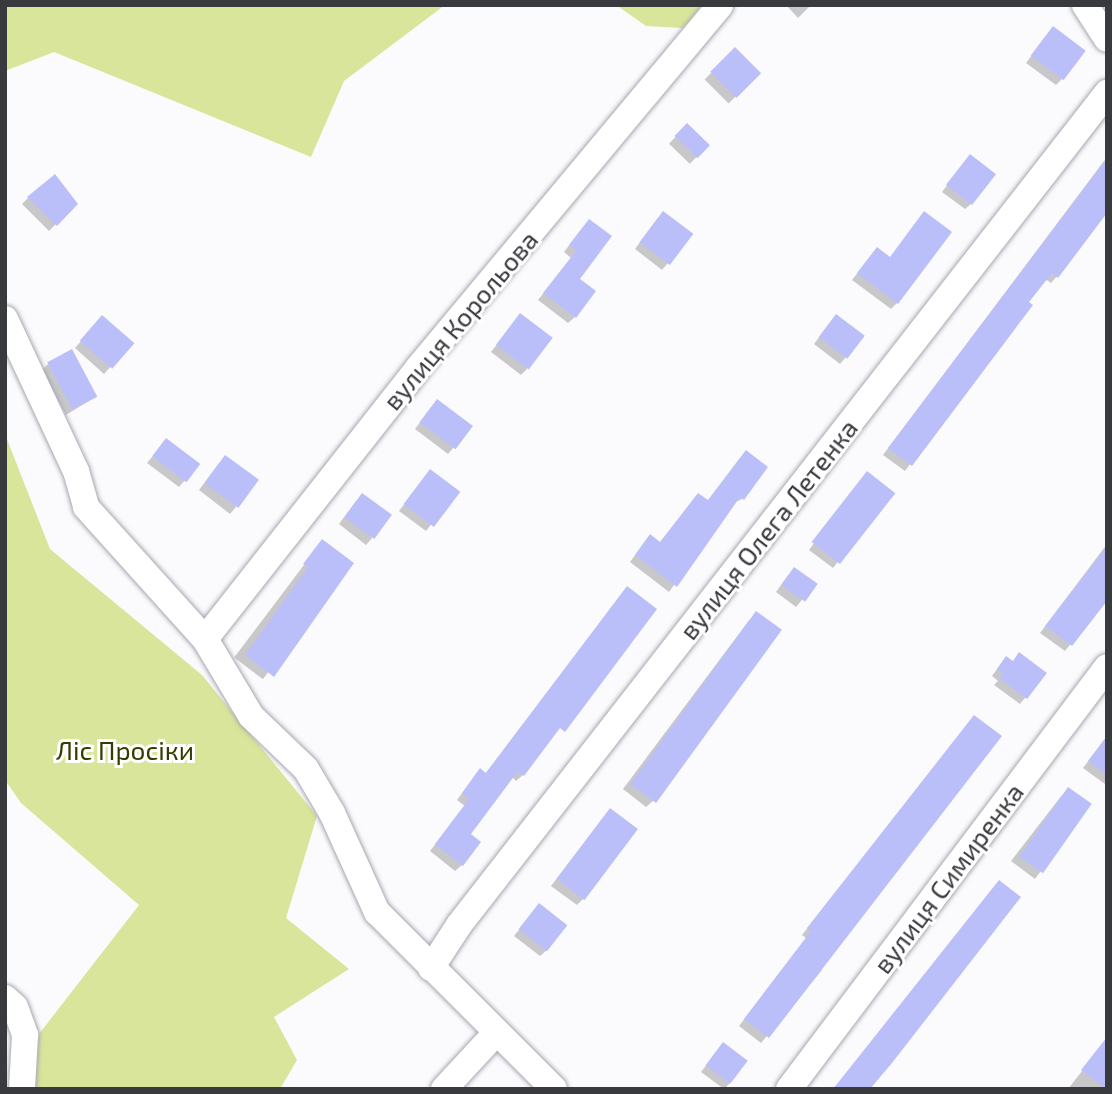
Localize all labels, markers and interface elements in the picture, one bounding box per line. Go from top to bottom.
street label: вулиця Корольова [376,224,544,416]
street label: вулиця Олега Летенка [672,413,864,645]
park label: Ліс Просіки [56,734,194,766]
street label: вулиця Симиренка [866,777,1030,979]

